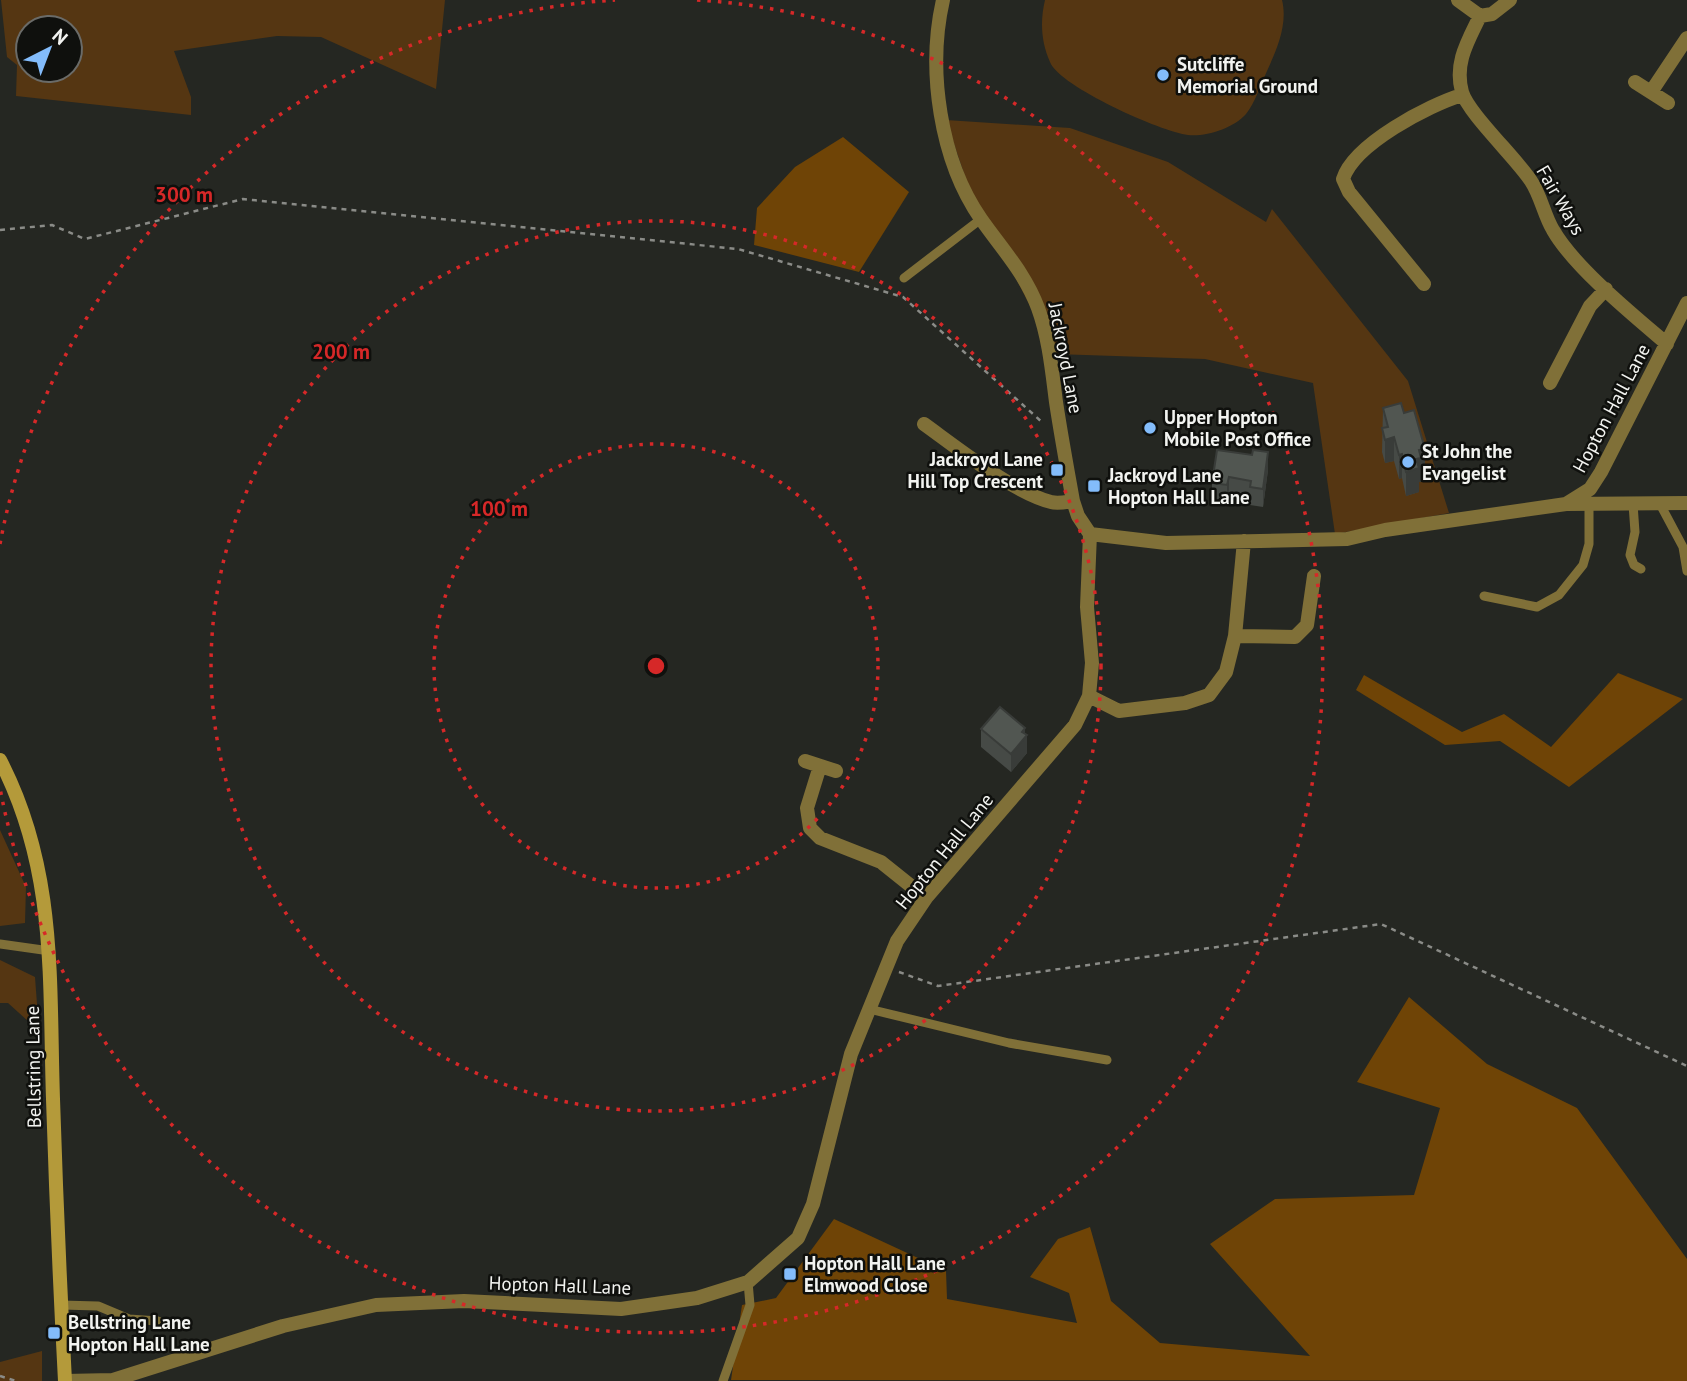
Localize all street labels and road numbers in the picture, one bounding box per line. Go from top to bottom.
street label: Fair Ways [1531,161,1591,239]
street label: Jackroyd Lane [1043,300,1088,415]
street label: Hopton Hall Lane [1567,340,1655,476]
street label: Hopton Hall Lane [890,788,998,914]
street label: Bellstring Lane [20,1006,46,1128]
street label: Hopton Hall Lane [488,1271,632,1299]

